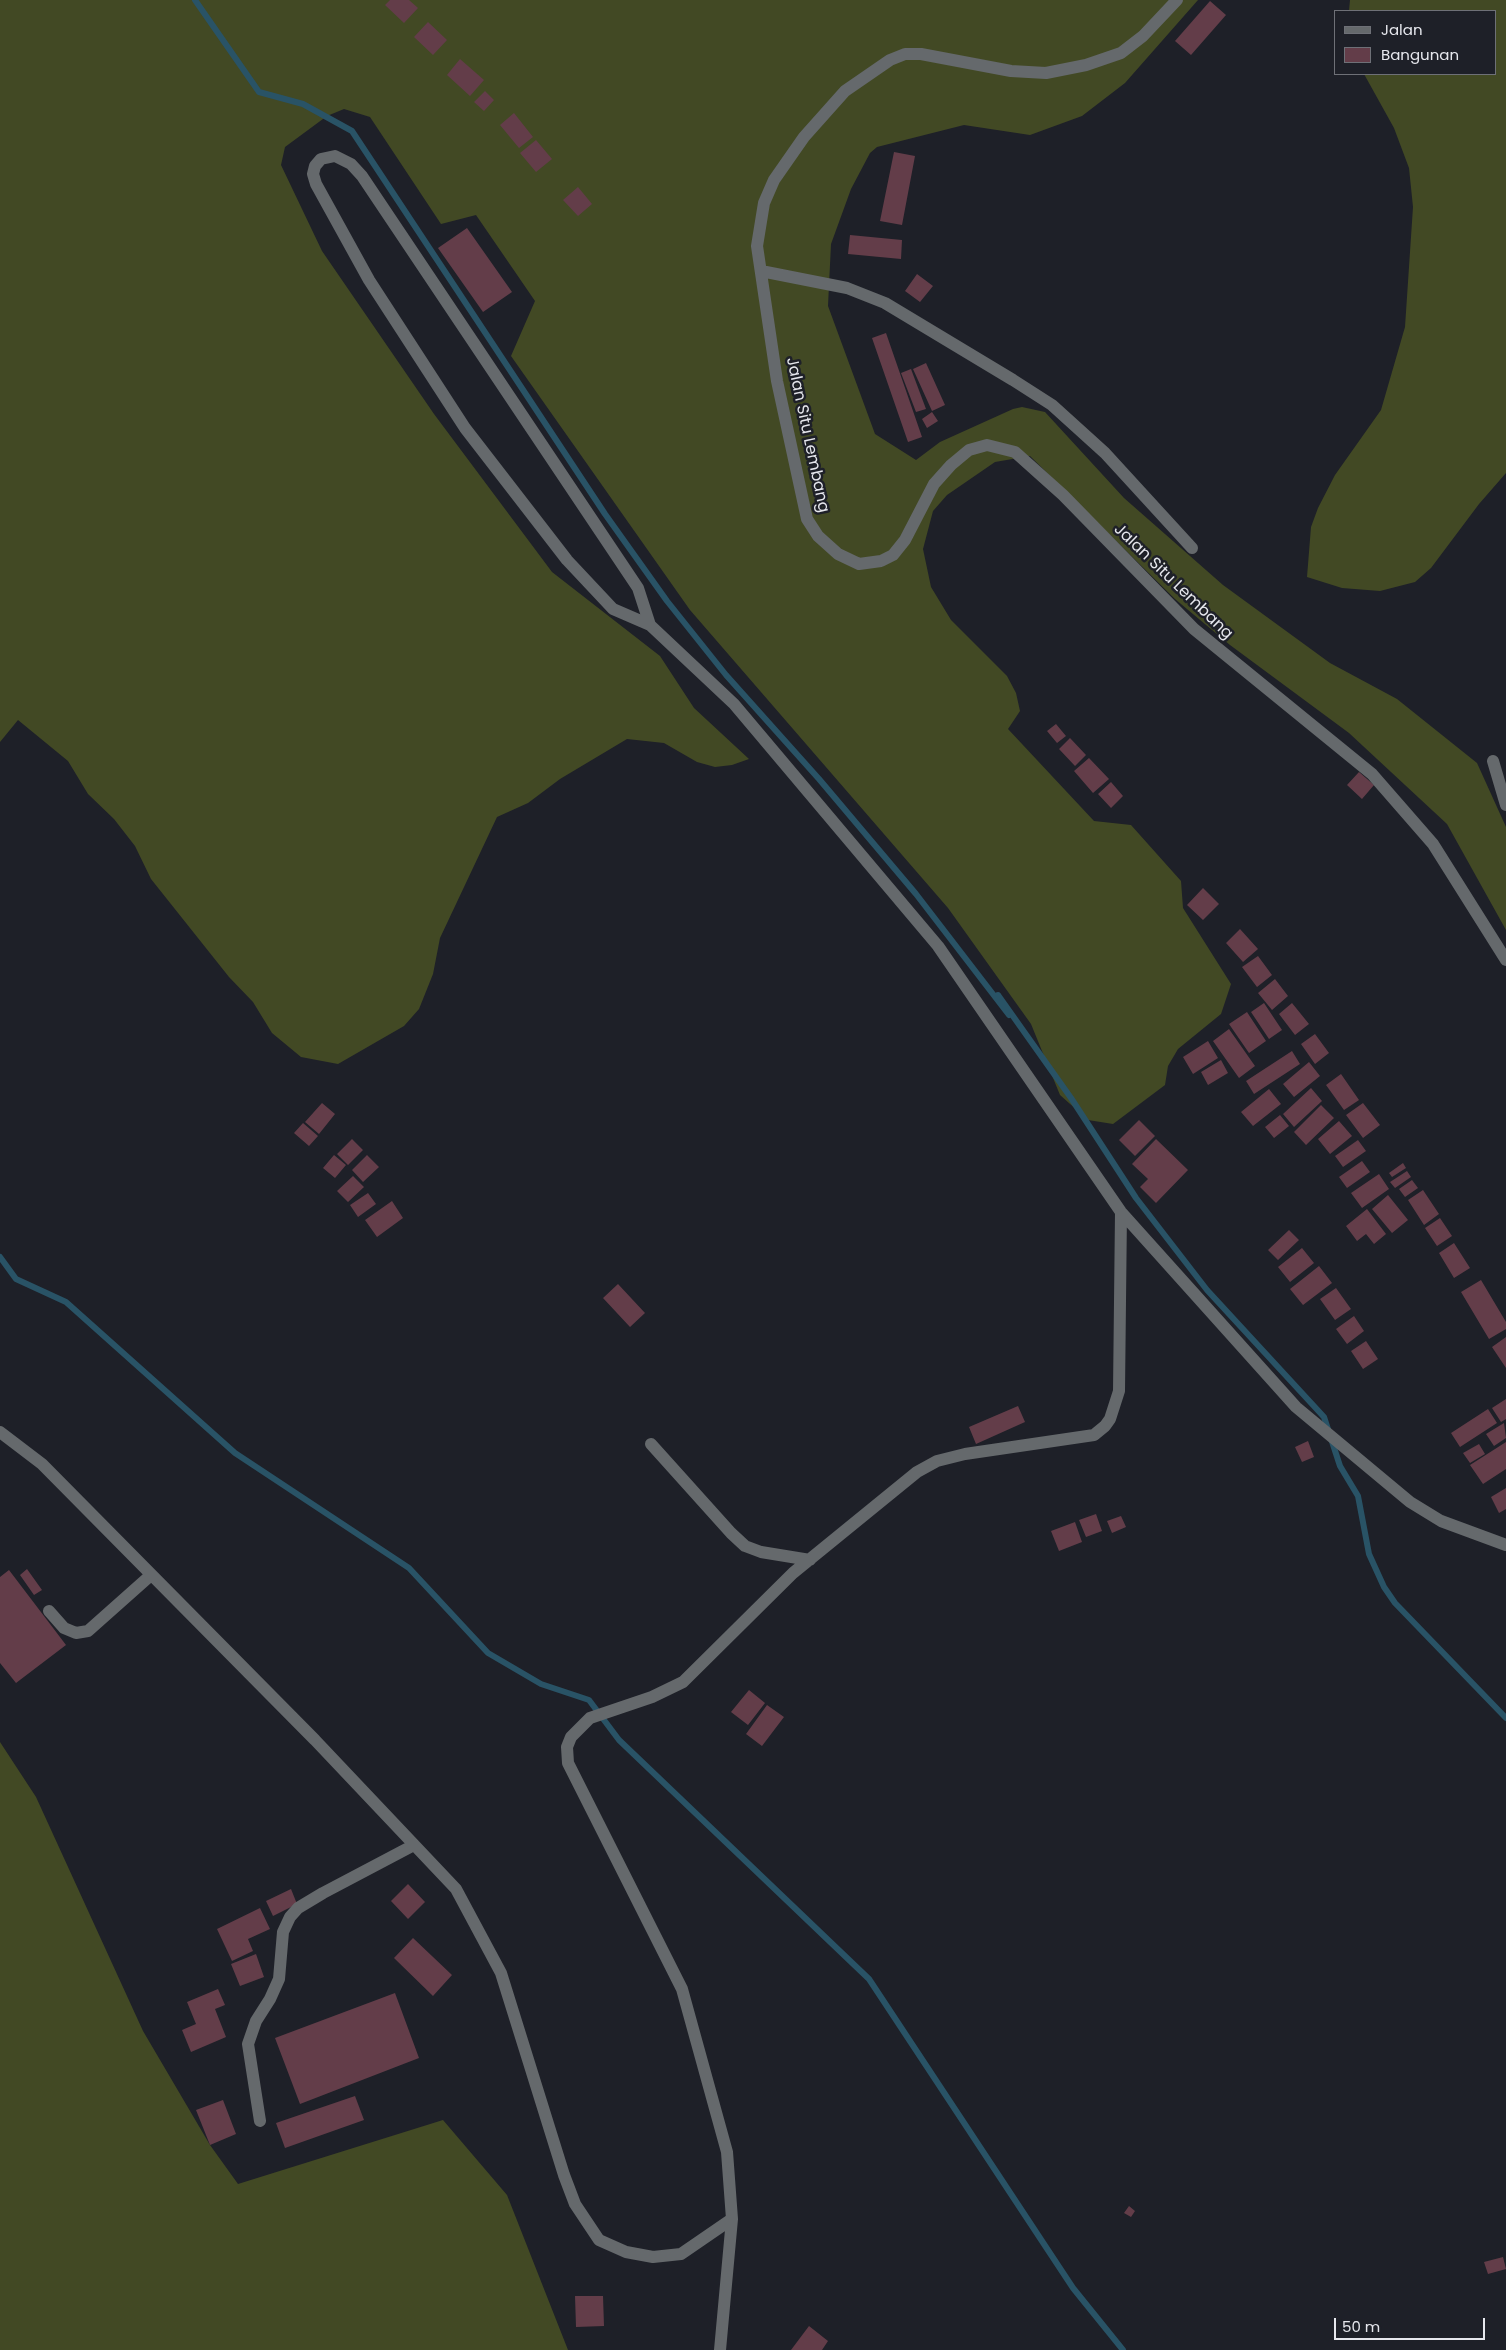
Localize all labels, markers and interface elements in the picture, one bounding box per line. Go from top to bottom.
legend [1334,10,1496,75]
text: Jalan [1381,19,1423,40]
text: Bangunan [1381,44,1459,65]
street label: Jalan Situ Lembang [781,356,833,514]
street label: Jalan Situ Lembang [1109,520,1237,644]
scale bar [1336,2308,1487,2340]
text: 50 m [1342,2316,1380,2337]

